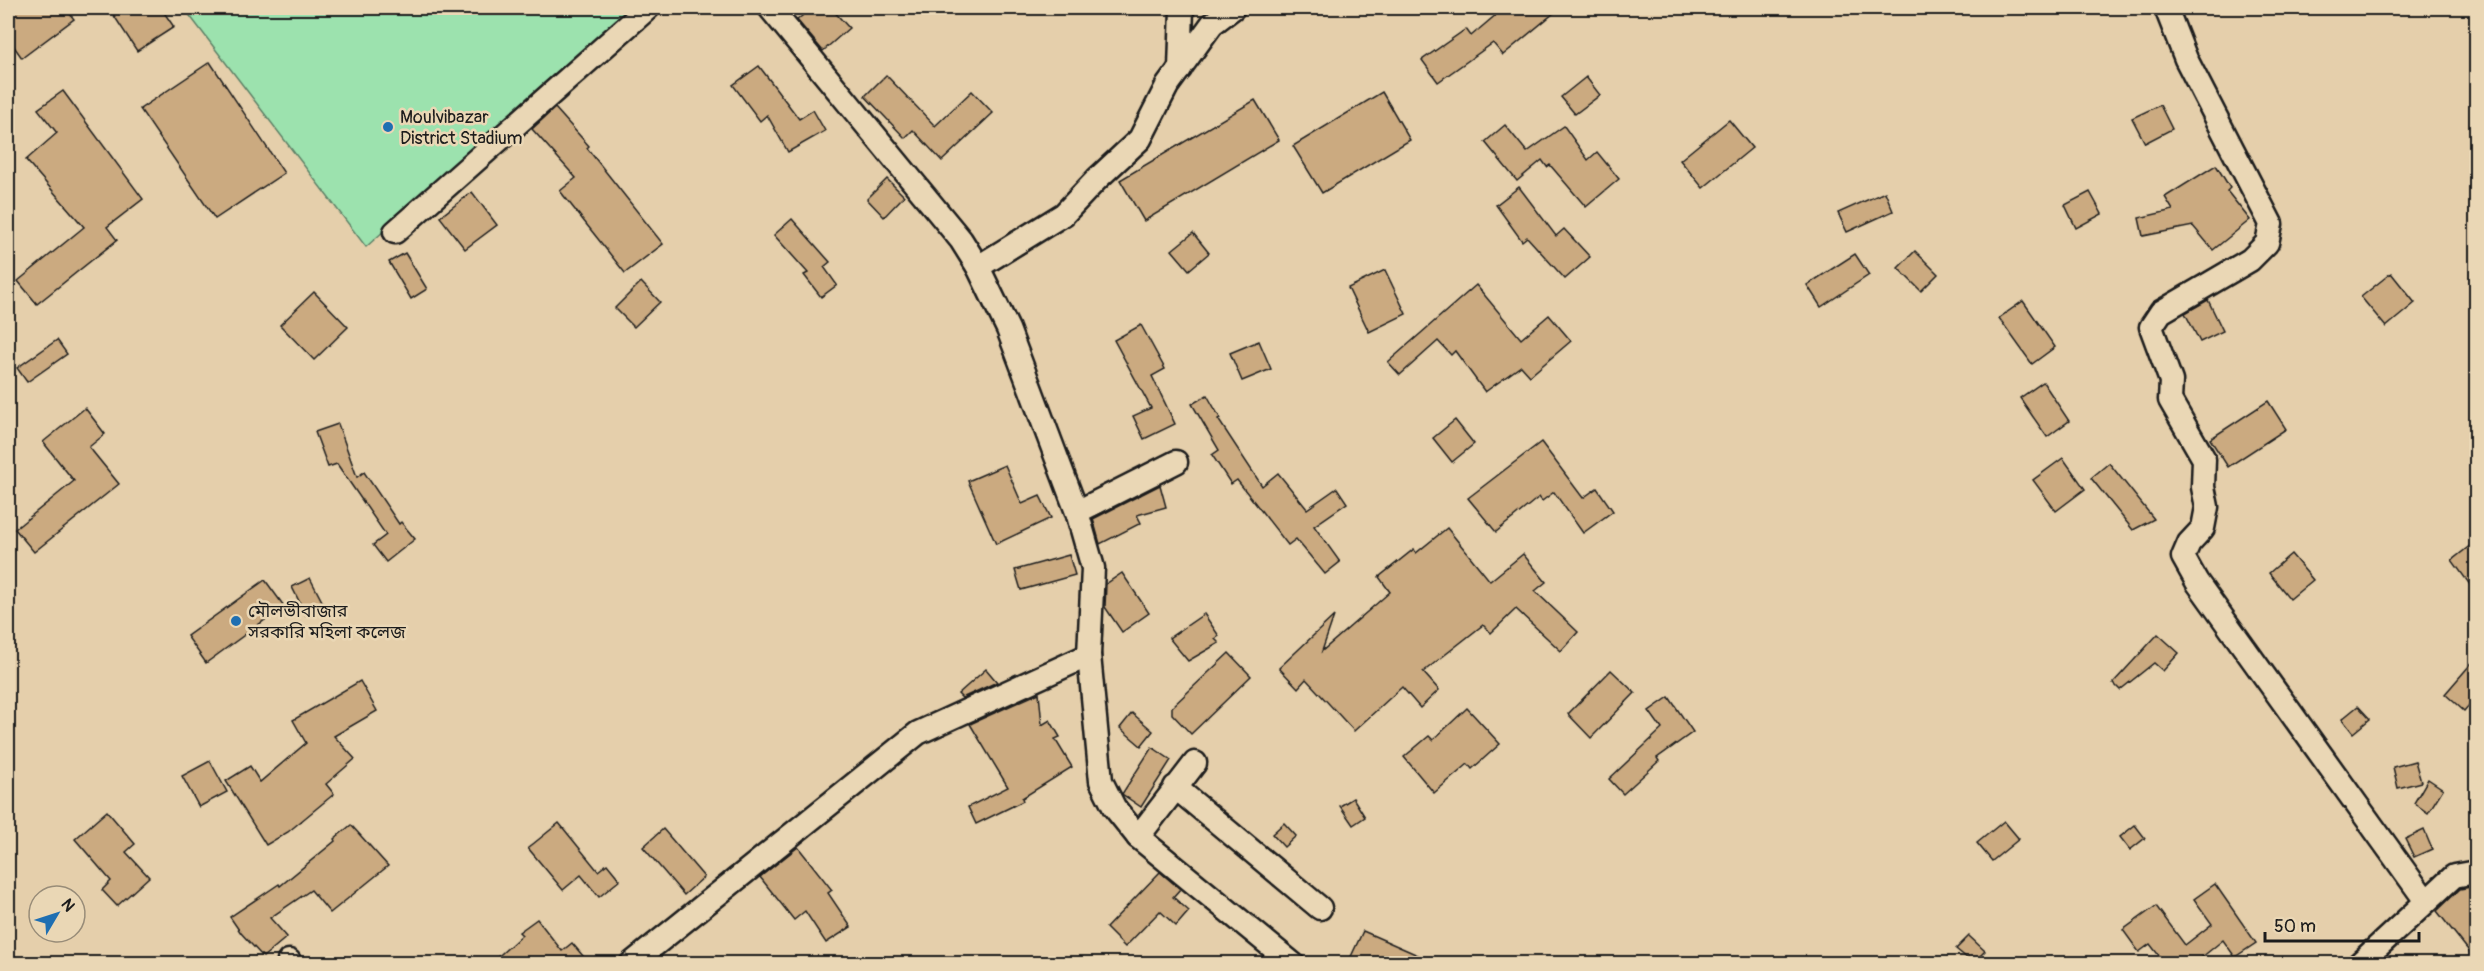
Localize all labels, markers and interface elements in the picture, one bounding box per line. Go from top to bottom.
place label: Moulvibazar District Stadium [400,106,522,150]
marker: Moulvibazar District Stadium [381,120,395,134]
place label: মৌলভীবাজার সরকারি মহিলা কলেজ [247,600,406,644]
marker: মৌলভীবাজার সরকারি মহিলা কলেজ [229,614,243,628]
north arrow [27,884,87,944]
text: N [57,895,79,916]
scale bar [2265,905,2420,943]
text: 50 m [2274,915,2316,938]

